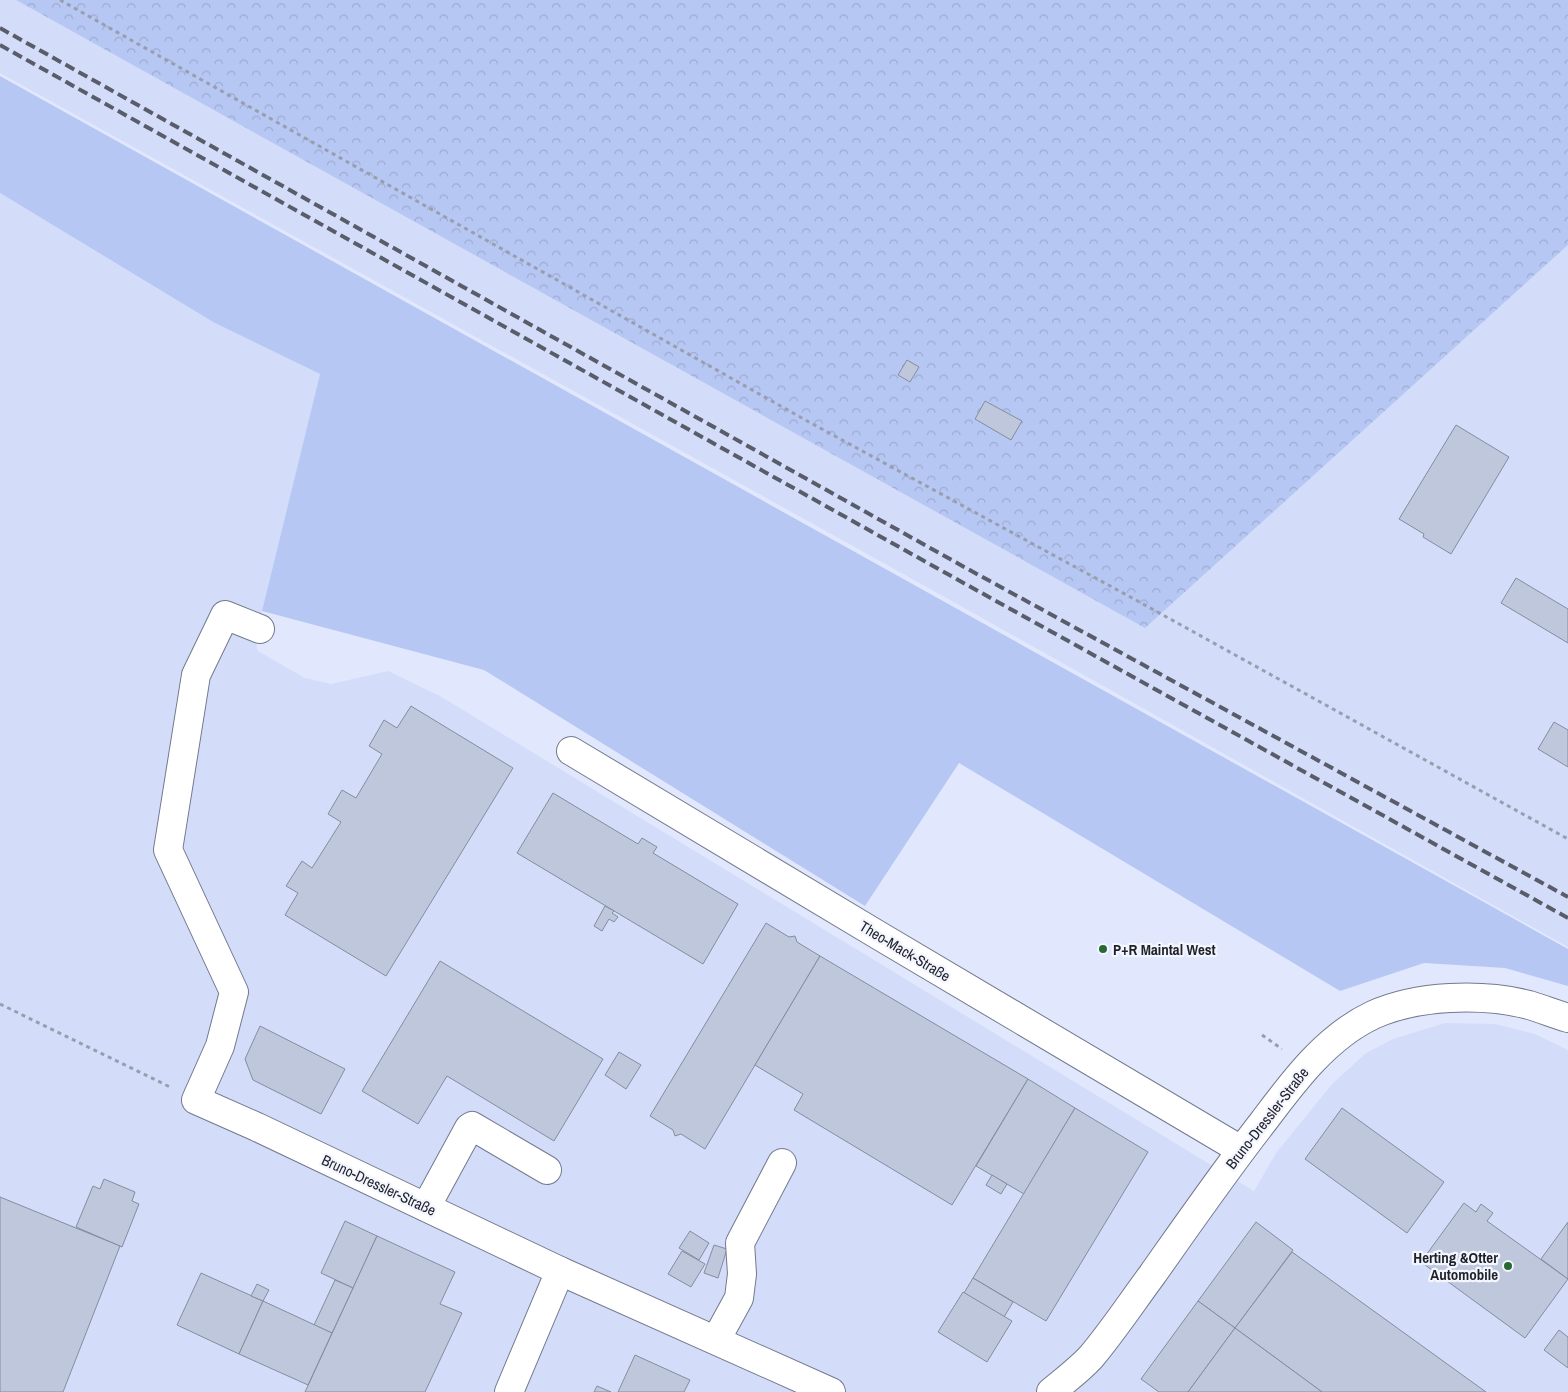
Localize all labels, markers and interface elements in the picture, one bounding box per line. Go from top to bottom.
street label: Theo-Mack-Straße [856,916,954,986]
place label: P+R Maintal West [1113,939,1216,960]
marker: P+R Maintal West [1097,943,1109,955]
street label: Bruno-Dressler-Straße [1221,1063,1313,1173]
street label: Bruno-Dressler-Straße [318,1149,440,1221]
place label: Herting &Otter Automobile [1413,1247,1498,1285]
marker: Herting &Otter Automobile [1502,1260,1514,1272]

